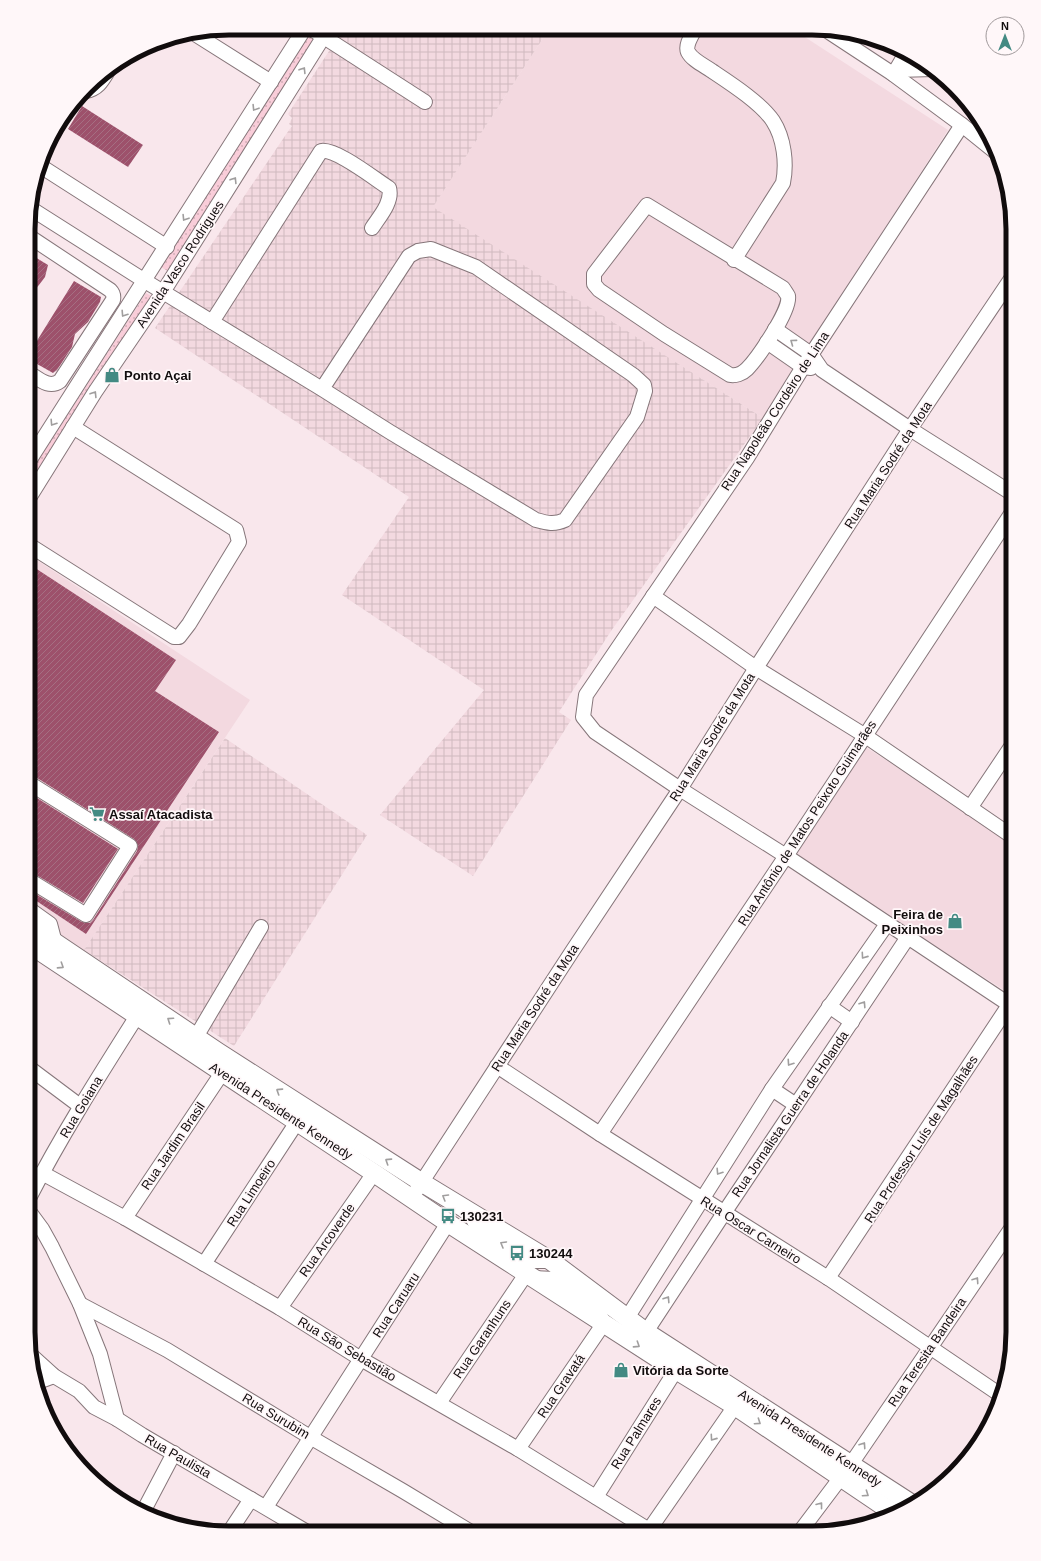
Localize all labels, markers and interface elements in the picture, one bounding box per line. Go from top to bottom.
north arrow [985,16,1025,56]
text: N [1001,20,1009,32]
one-way arrow [298,67,305,74]
one-way arrow [252,104,259,111]
one-way arrow [229,177,236,184]
street label: Avenida Vasco Rodrigues [133,197,227,330]
one-way arrow [182,214,190,221]
one-way arrow [121,310,128,317]
street label: Rua Napoleão Cordeiro de Lima [718,328,832,493]
one-way arrow [790,339,797,346]
shop icon: Ponto Açai [103,366,121,384]
place label: Ponto Açai [124,368,191,383]
one-way arrow [89,391,97,398]
street label: Rua Maria Sodré da Mota [841,398,935,532]
one-way arrow [51,419,58,426]
street label: Rua Maria Sodré da Mota [666,669,758,804]
street label: Rua Antônio de Matos Peixoto Guimarães [735,717,879,929]
supermarket icon: Assaí Atacadista [88,805,106,823]
place label: Assaí Atacadista [109,807,213,822]
place label: Feira de Peixinhos [882,907,943,937]
shop icon: Feira de Peixinhos [946,912,964,930]
street label: Rua Maria Sodré da Mota [488,941,582,1075]
one-way arrow [861,952,869,959]
one-way arrow [57,961,64,969]
one-way arrow [859,1002,866,1009]
one-way arrow [167,1017,174,1025]
street label: Rua Jornalista Guerra de Holanda [729,1027,852,1200]
street label: Rua Professor Luís de Magalhães [861,1052,981,1226]
street label: Avenida Presidente Kennedy [207,1059,356,1163]
one-way arrow [787,1059,795,1066]
street label: Rua Goiana [57,1073,106,1141]
one-way arrow [276,1088,283,1095]
street label: Rua Jardim Brasil [138,1099,208,1193]
street label: Rua Limoeiro [224,1156,278,1230]
one-way arrow [385,1158,392,1166]
one-way arrow [717,1168,724,1175]
street label: Rua Oscar Carneiro [698,1193,804,1267]
one-way arrow [442,1194,449,1201]
street label: Rua Arcoverde [296,1200,358,1280]
bus stop icon: 130231 [439,1207,457,1225]
place label: 130231 [460,1209,503,1224]
one-way arrow [500,1241,507,1248]
bus stop icon: 130244 [508,1244,526,1262]
place label: 130244 [529,1246,573,1261]
street label: Rua Caruaru [369,1270,423,1340]
one-way arrow [971,1277,979,1284]
street label: Rua Teresita Bandeira [885,1294,970,1409]
street label: Rua Garanhuns [450,1296,514,1381]
one-way arrow [663,1296,670,1303]
street label: Rua São Sebastião [295,1314,399,1384]
one-way arrow [633,1340,640,1348]
street label: Rua Gravatá [534,1351,588,1421]
shop icon: Vitória da Sorte [612,1361,630,1379]
place label: Vitória da Sorte [633,1363,729,1378]
street label: Avenida Presidente Kennedy [736,1386,885,1490]
street label: Rua Surubim [240,1390,312,1442]
street label: Rua Palmares [608,1394,664,1472]
one-way arrow [754,1417,761,1424]
street label: Rua Paulista [142,1431,214,1481]
one-way arrow [710,1434,717,1441]
one-way arrow [858,1443,865,1450]
one-way arrow [862,1490,869,1497]
one-way arrow [815,1502,822,1509]

